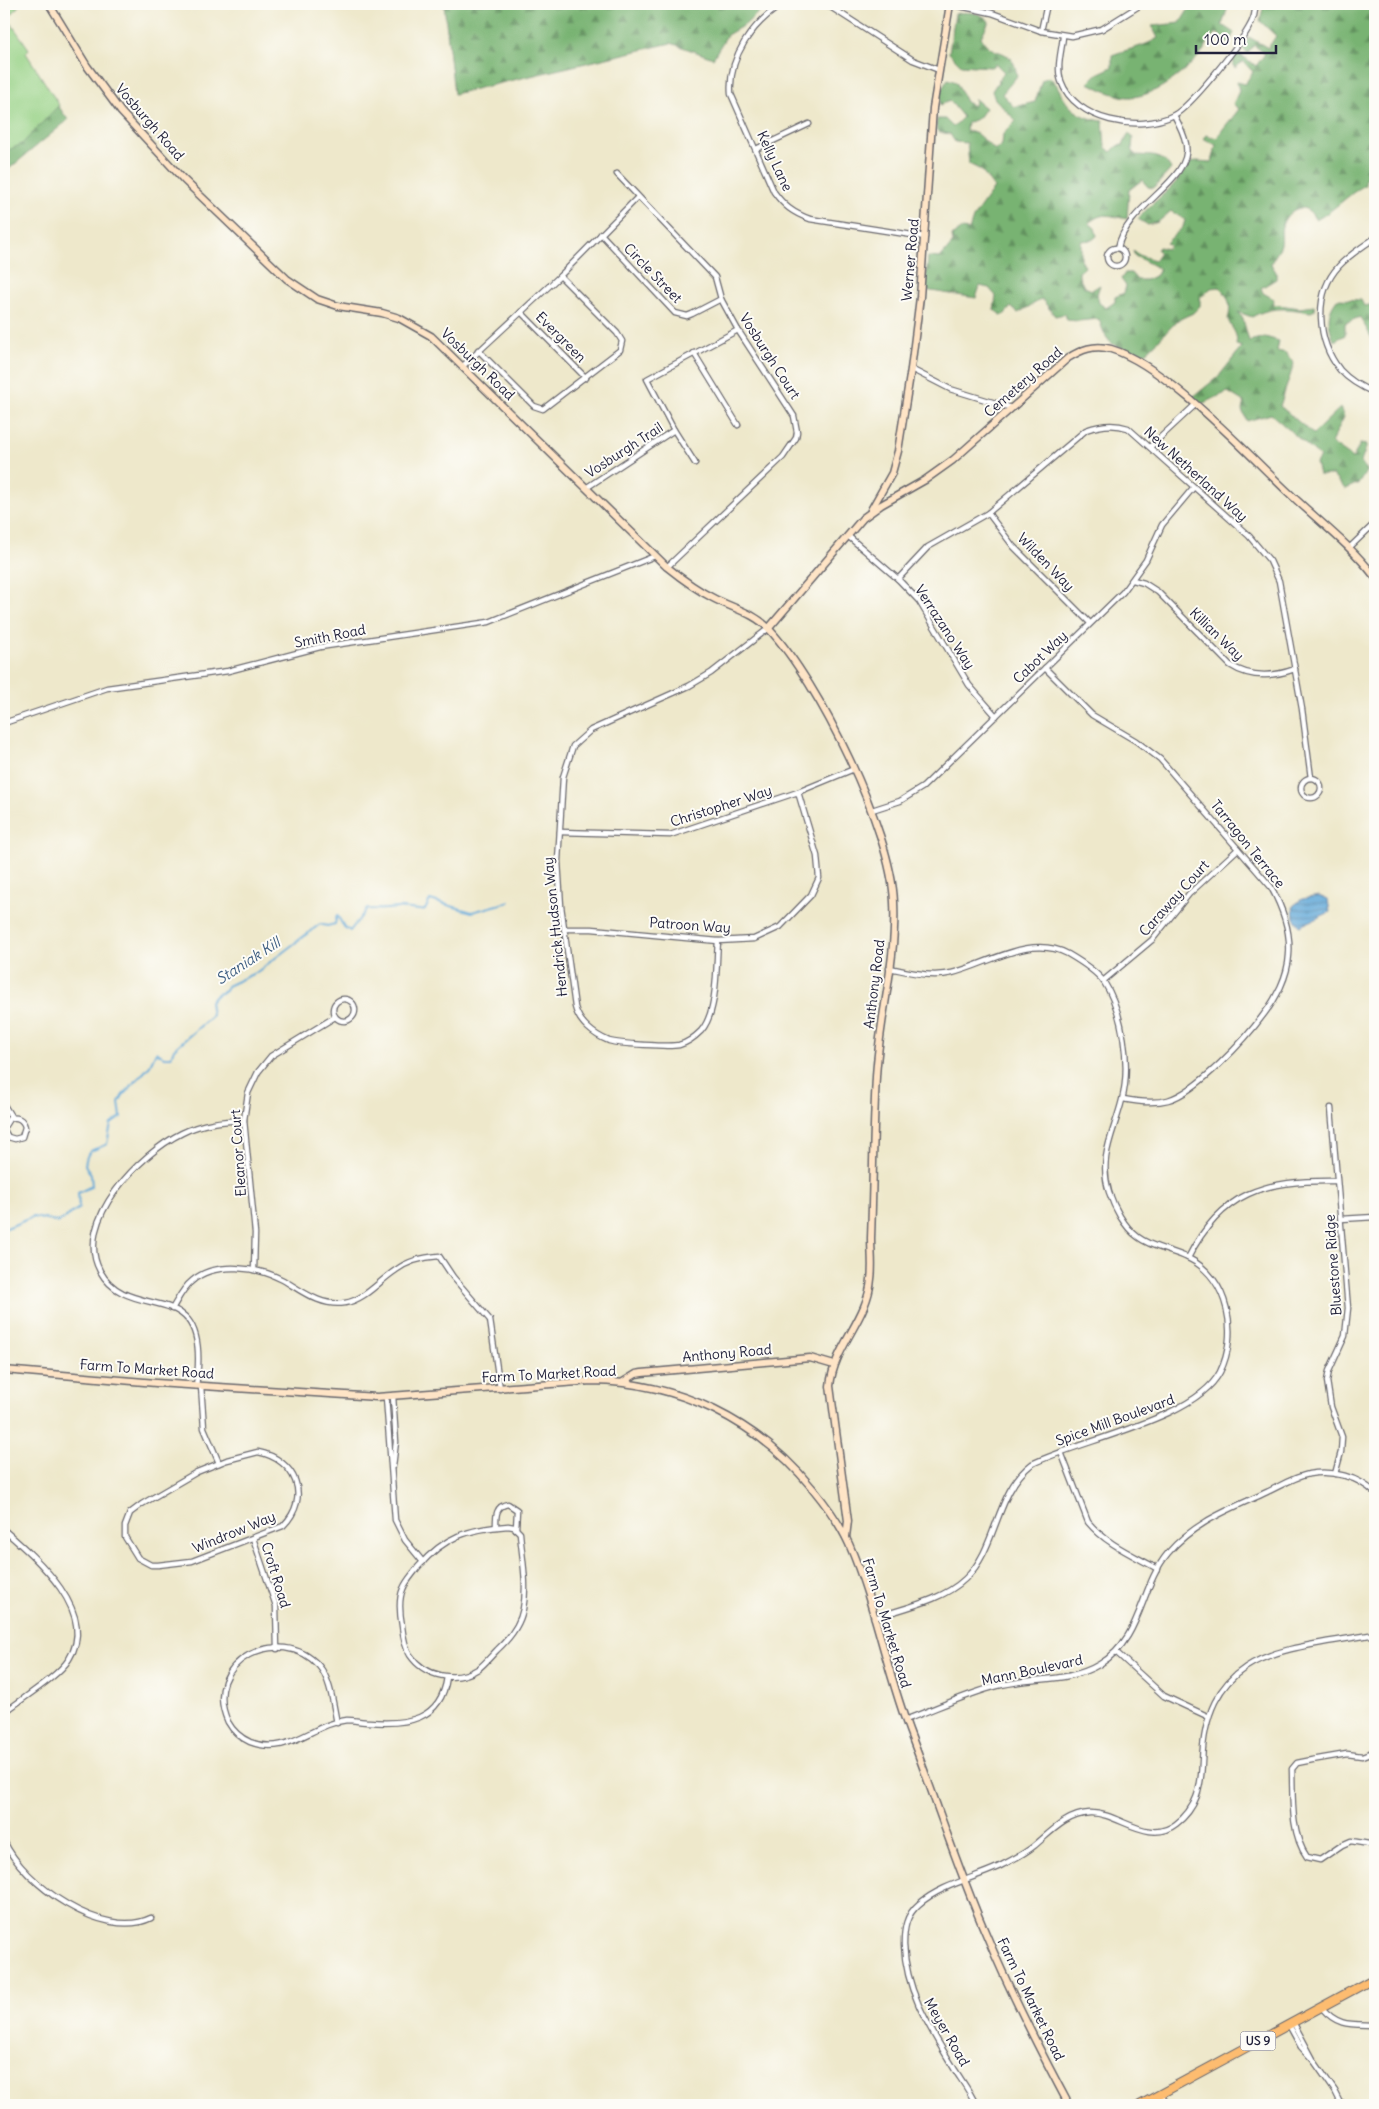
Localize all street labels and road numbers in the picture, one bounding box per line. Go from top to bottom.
street label: Vosburgh Road [112,80,188,164]
street label: Kelly Lane [753,128,797,194]
street label: Werner Road [897,218,923,302]
street label: Circle Street [620,239,686,307]
street label: Evergreen [532,308,590,366]
street label: Vosburgh Court [736,310,805,403]
street label: Vosburgh Road [437,324,519,404]
street label: Cemetery Road [980,343,1066,421]
street label: Vosburgh Trail [582,418,666,482]
street label: New Netherland Way [1140,423,1252,525]
street label: Wilden Way [1014,529,1078,595]
street label: Verrazano Way [911,581,979,673]
street label: Killian Way [1186,604,1248,664]
street label: Smith Road [293,620,367,652]
street label: Cabot Way [1009,627,1071,687]
street label: Christopher Way [668,781,774,831]
street label: Tarragon Terrace [1207,796,1289,892]
street label: Hendrick Hudson Way [539,856,571,998]
street label: Caraway Court [1135,856,1213,940]
street label: Patroon Way [649,913,731,937]
street label: Anthony Road [860,938,888,1030]
street label: Eleanor Court [226,1108,250,1197]
street label: Bluestone Ridge [1320,1214,1346,1316]
street label: Anthony Road [681,1340,773,1366]
street label: Farm To Market Road [79,1355,215,1383]
street label: Farm To Market Road [481,1361,617,1387]
street label: Spice Mill Boulevard [1053,1390,1177,1450]
street label: Windrow Way [190,1507,278,1557]
street label: Croft Road [257,1540,295,1610]
street label: Farm To Market Road [859,1556,915,1690]
street label: Mann Boulevard [980,1650,1084,1690]
street label: Farm To Market Road [993,1935,1069,2063]
street label: Meyer Road [920,1995,974,2069]
road number: US 9 [1240,2032,1276,2050]

